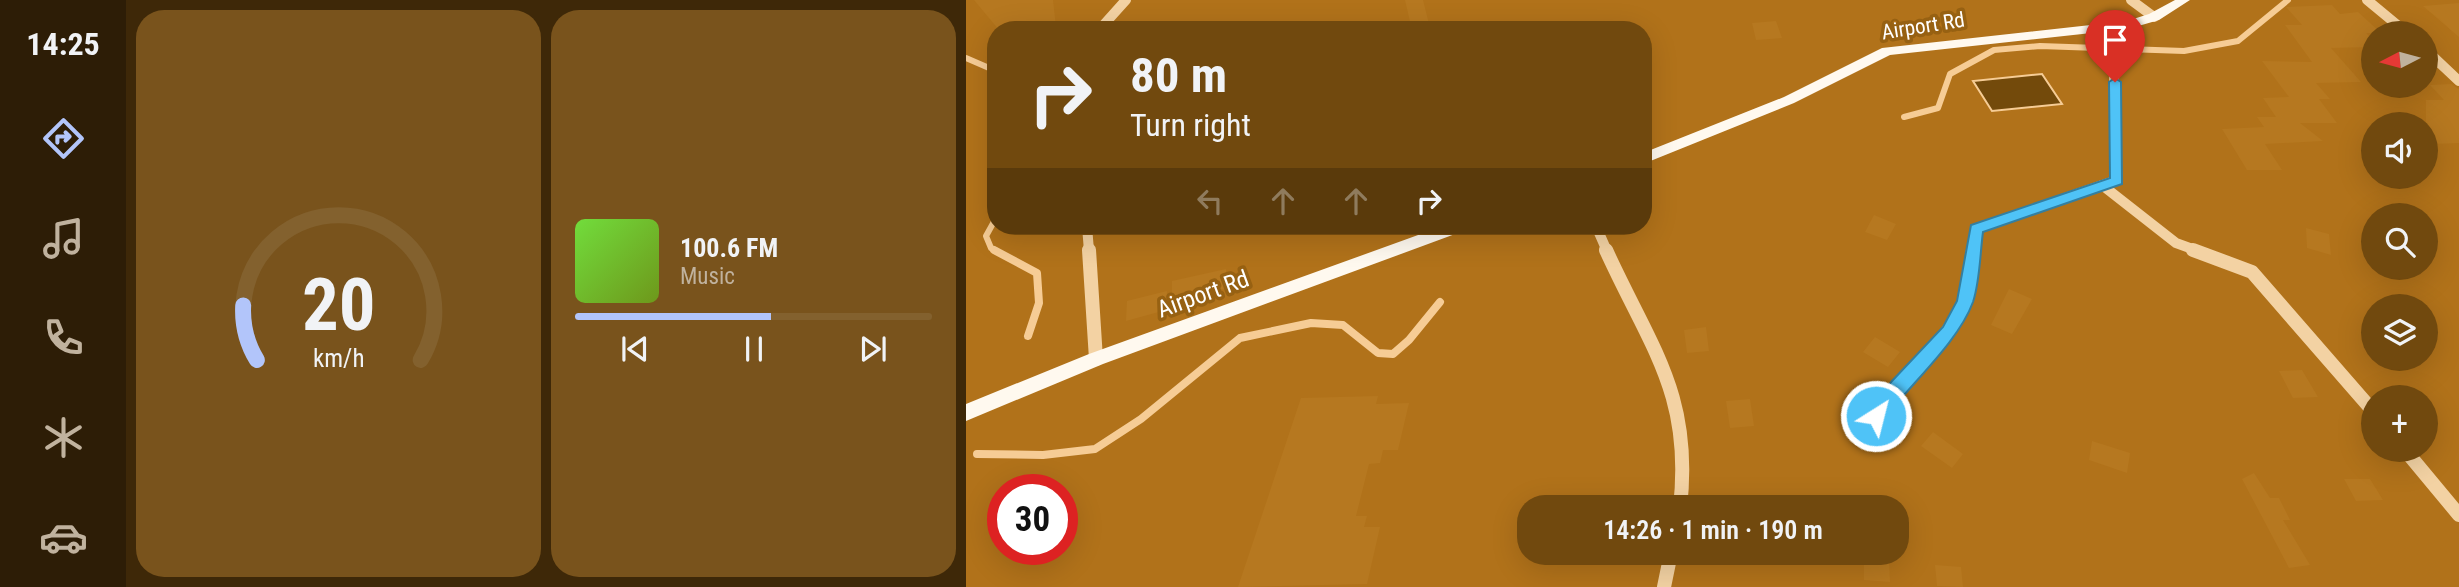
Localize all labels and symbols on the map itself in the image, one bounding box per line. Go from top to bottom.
street label: Airport Rd [1880,8,1966,44]
pin [2085,10,2145,82]
north arrow [2361,21,2438,98]
street label: Airport Rd [1153,264,1253,324]
position arrow [1839,379,1913,453]
speed limit sign: 30 [987,474,1078,565]

